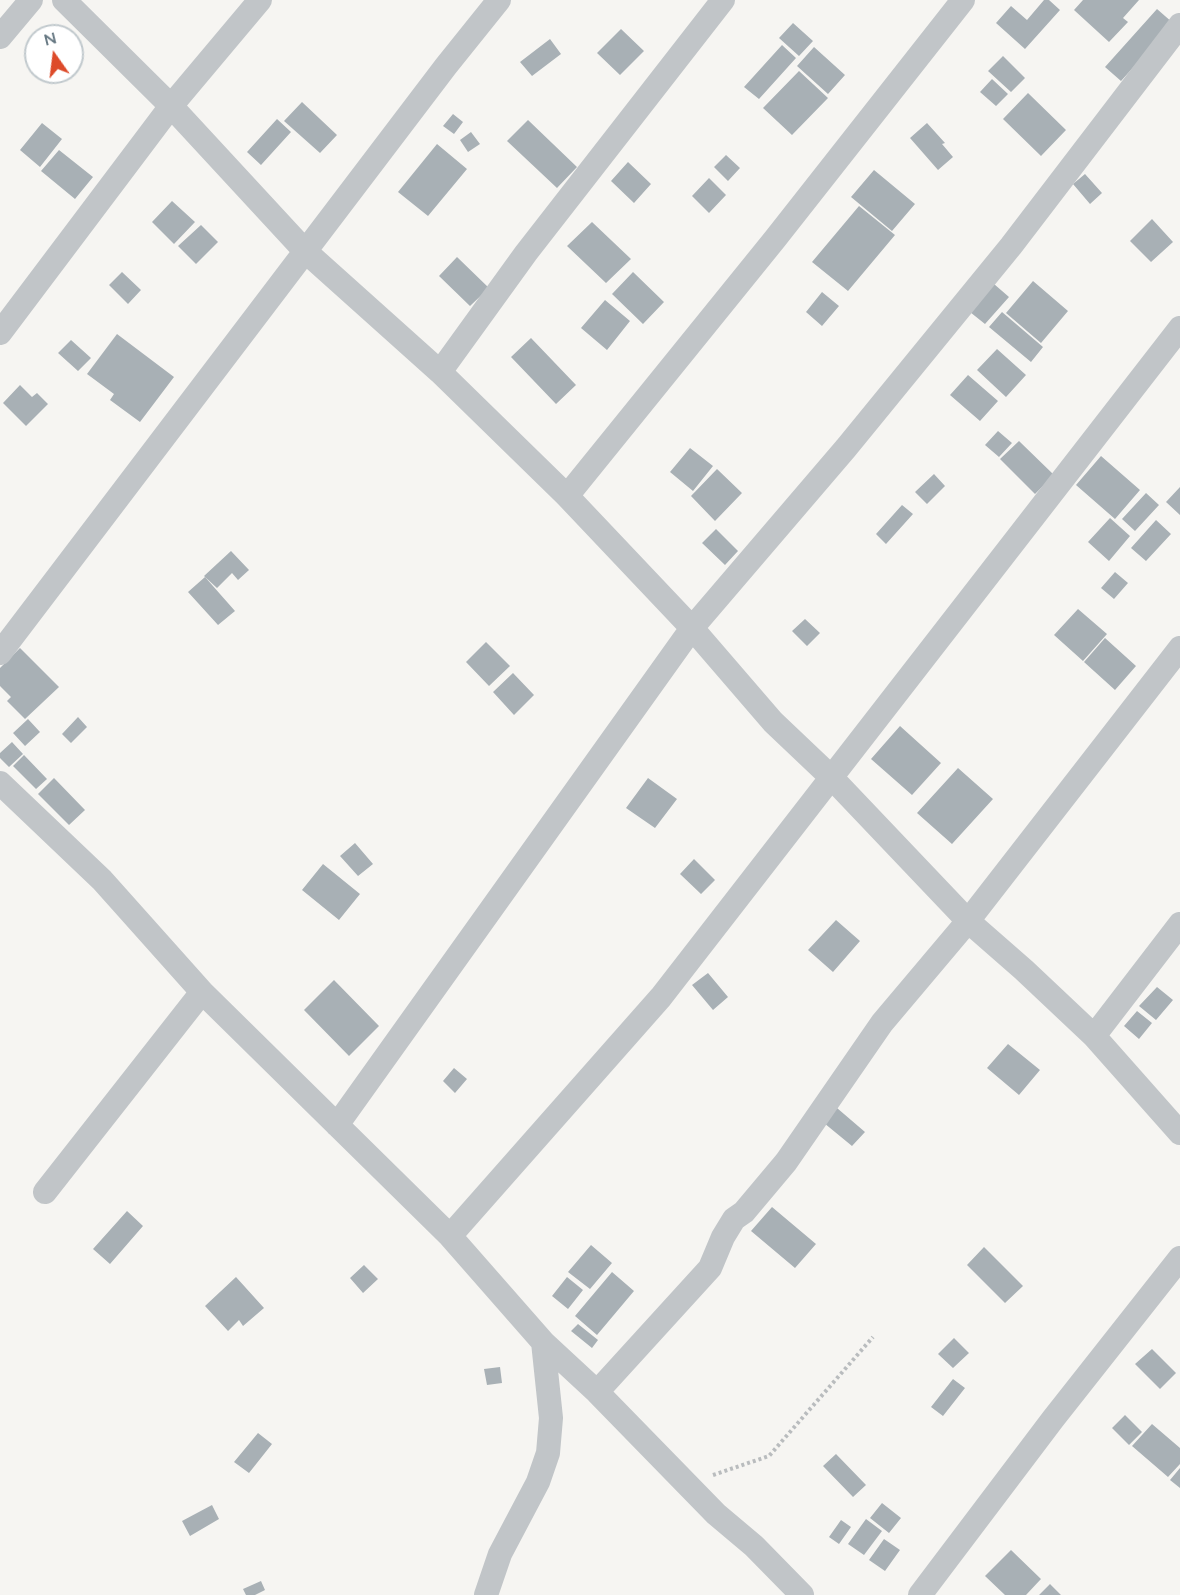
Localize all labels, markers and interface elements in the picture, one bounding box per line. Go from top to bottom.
north arrow [24,24,84,84]
text: N [42,27,58,49]

